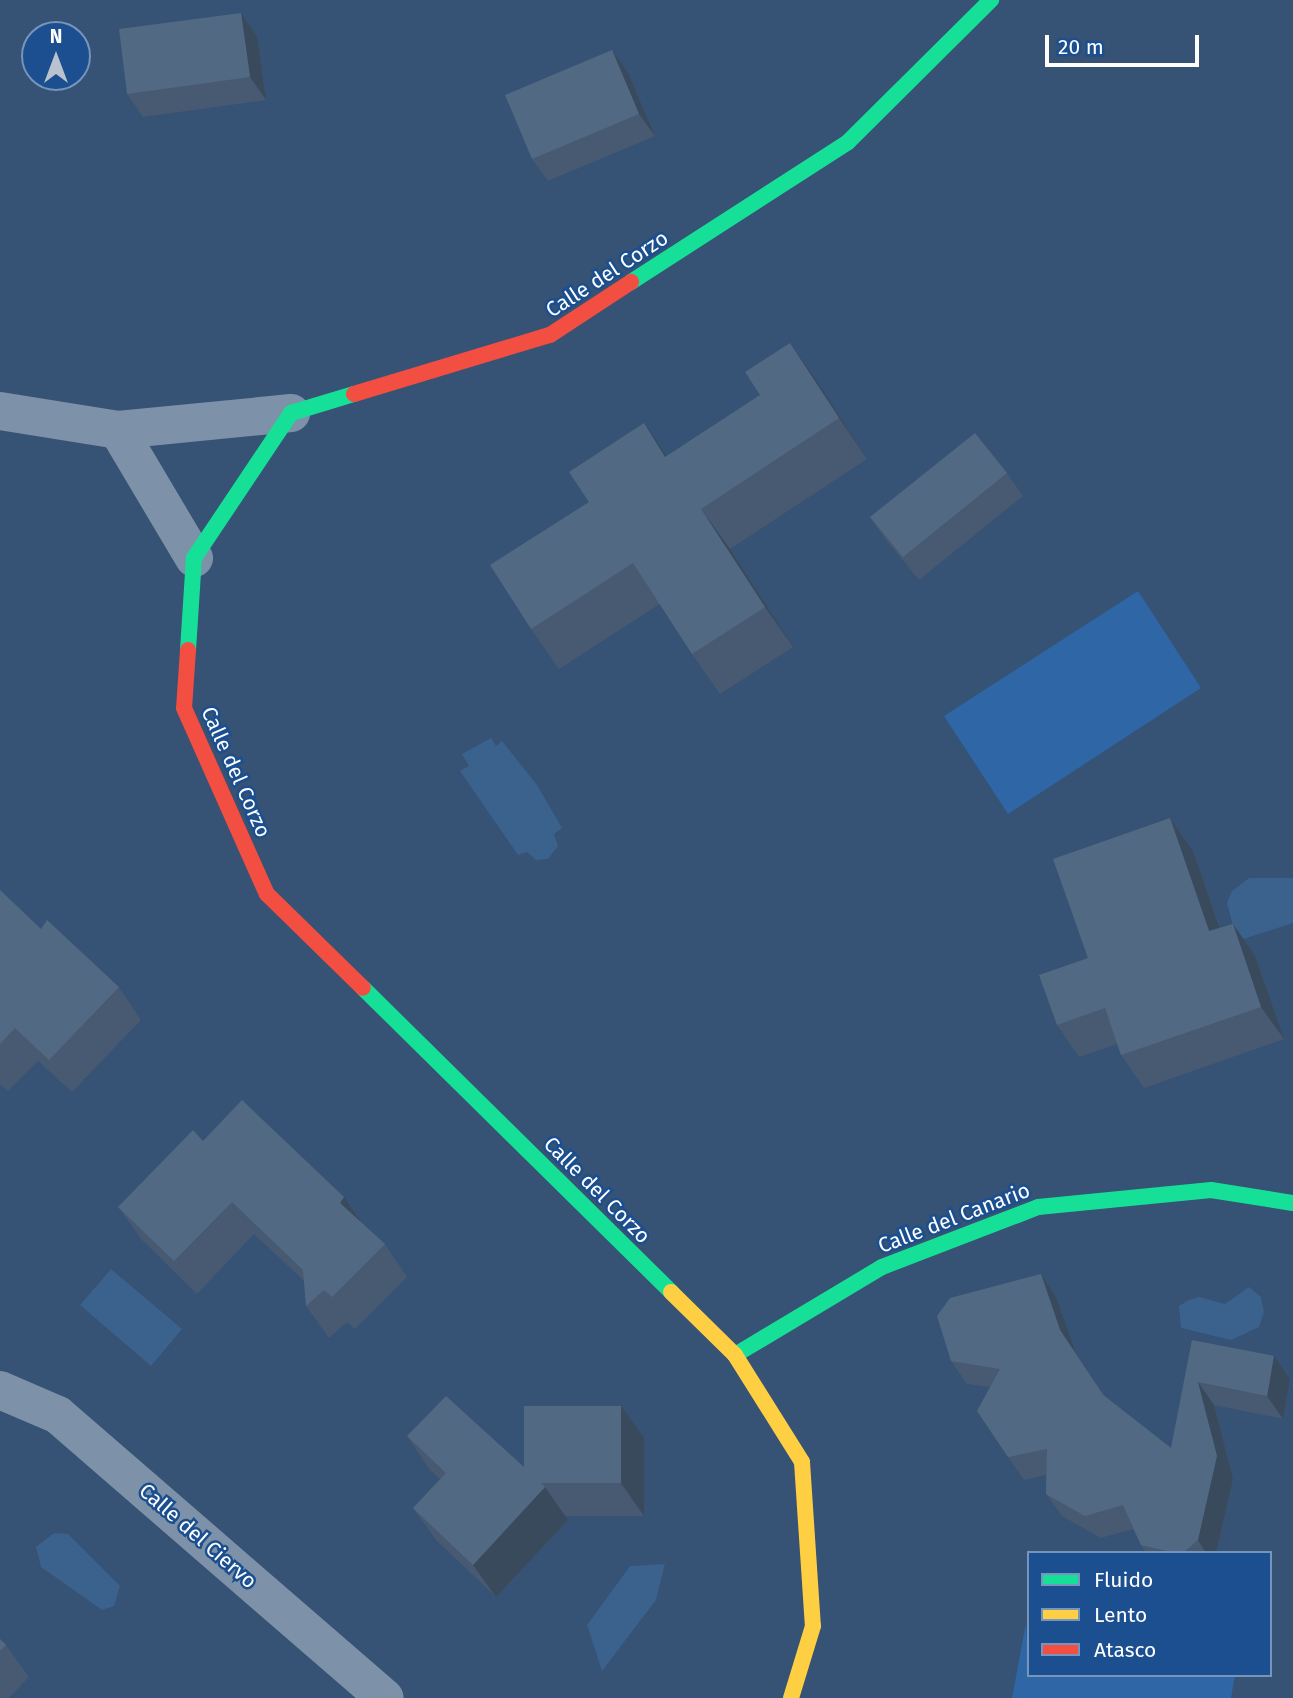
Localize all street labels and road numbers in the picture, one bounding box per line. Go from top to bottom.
street label: Calle del Corzo [541,225,673,323]
street label: Calle del Corzo [196,703,276,841]
street label: Calle del Corzo [538,1131,656,1249]
street label: Calle del Canario [874,1177,1034,1259]
street label: Calle del Ciervo [134,1478,262,1594]

